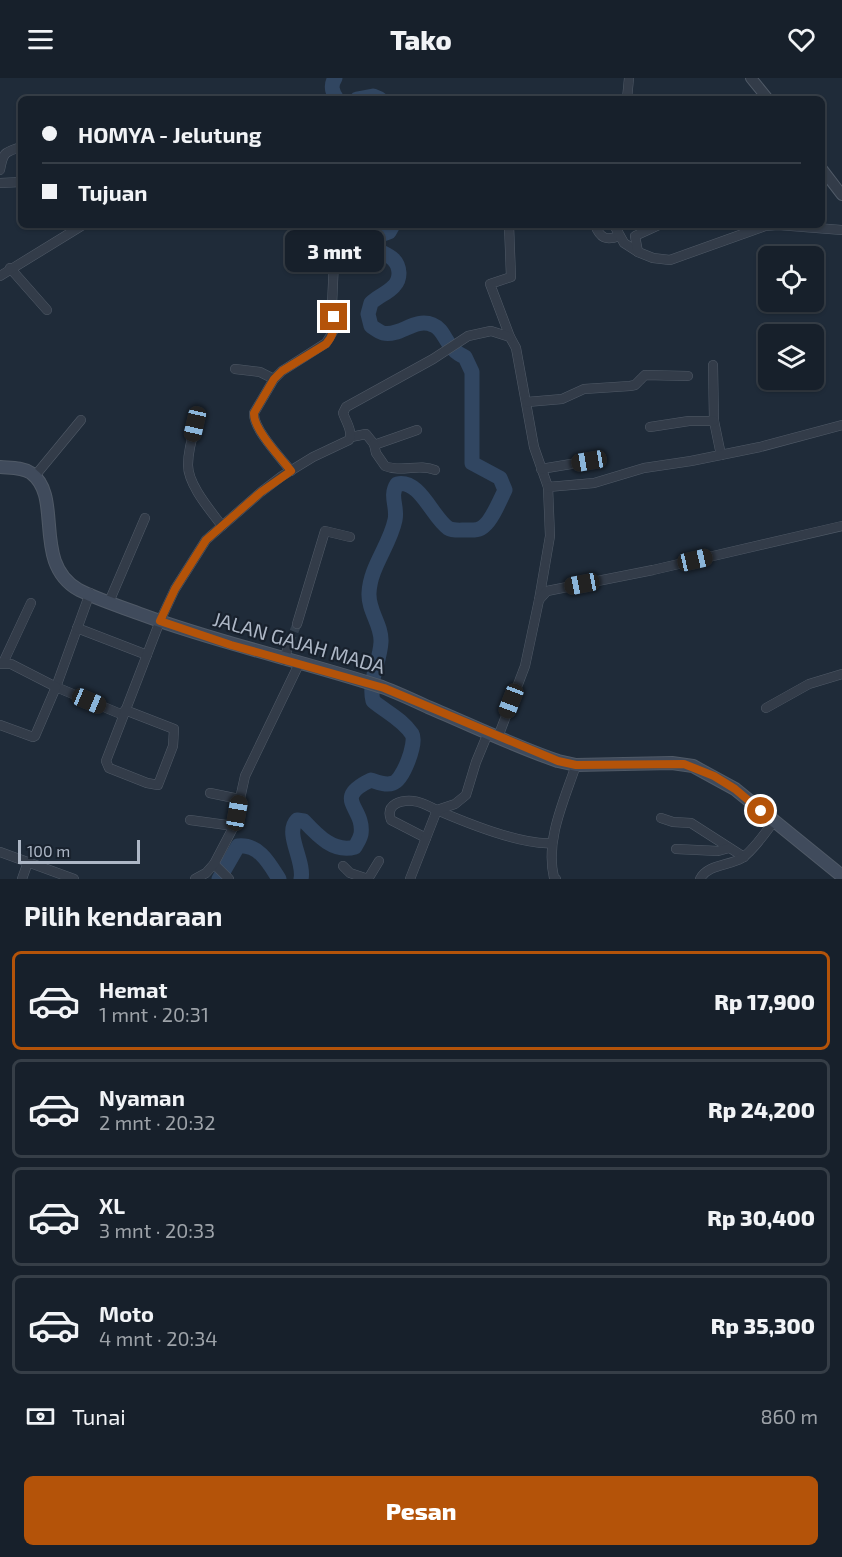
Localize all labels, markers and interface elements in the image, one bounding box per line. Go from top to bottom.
icon: menu [24,23,57,56]
text: Tako [390,23,452,55]
icon: heart [785,23,818,56]
text: HOMYA - Jelutung [78,121,261,147]
text: Tujuan [78,179,147,205]
callout: 3 mnt [284,230,384,272]
text: 3 mnt [307,239,362,263]
map controls [758,246,824,390]
button: locate [758,246,824,312]
route end [320,303,347,330]
button: layers [758,324,824,390]
car [182,404,208,444]
car [570,449,608,473]
car [675,547,715,573]
car [563,572,601,596]
street label: JALAN GAJAH MADA [210,606,389,678]
car [496,681,526,721]
car [69,686,109,716]
car [225,794,249,832]
route start [747,797,774,824]
scale bar [18,837,140,864]
text: 100 m [27,841,70,860]
text: Pilih kendaraan [24,899,223,931]
icon: car [27,974,81,1028]
text: Hemat [99,976,168,1002]
text: Rp 17,900 [714,988,815,1014]
text: 1 mnt · 20:31 [99,1002,209,1026]
icon: car [27,1082,81,1136]
text: Nyaman [99,1084,185,1110]
text: Rp 24,200 [708,1096,815,1122]
text: 2 mnt · 20:32 [99,1110,215,1134]
icon: car [27,1190,81,1244]
text: XL [99,1192,125,1218]
text: Rp 30,400 [707,1204,815,1230]
text: 3 mnt · 20:33 [99,1218,215,1242]
icon: car [27,1298,81,1352]
text: Moto [99,1300,154,1326]
text: Rp 35,300 [711,1312,815,1338]
text: 4 mnt · 20:34 [99,1326,218,1350]
icon: cash [24,1400,57,1433]
text: Tunai [72,1403,126,1429]
text: 860 m [760,1404,818,1428]
button: Pesan [24,1476,818,1545]

